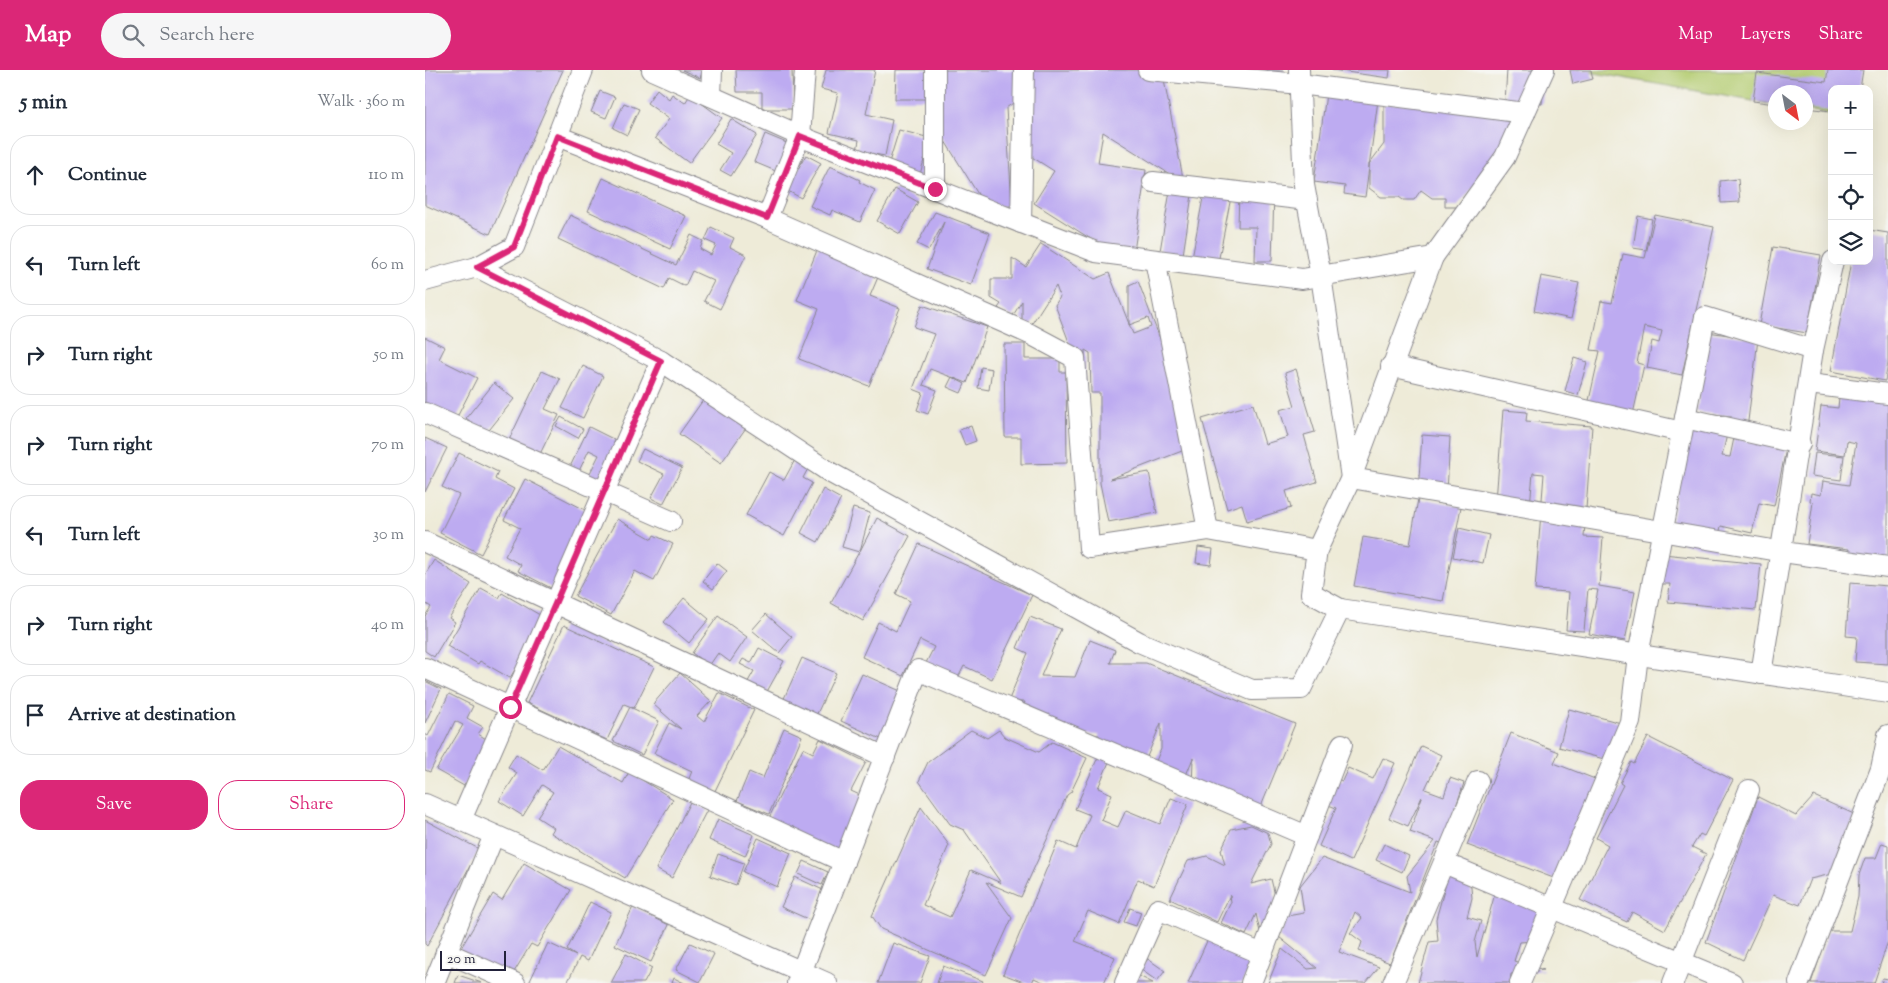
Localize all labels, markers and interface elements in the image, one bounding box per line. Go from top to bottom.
search box [101,13,451,58]
text: Map [25,18,71,52]
icon: search [119,21,147,49]
text: Search here [159,22,255,49]
text: Map [1678,22,1713,48]
text: Layers [1741,22,1791,48]
text: Share [1819,22,1863,48]
north arrow [1768,85,1813,130]
map controls [1828,85,1873,265]
button: + [1828,85,1873,130]
text: 5 min [20,88,67,118]
text: Walk · 360 m [317,91,405,114]
button: − [1828,130,1873,175]
icon: ahead [21,161,49,189]
text: Continue [68,162,147,189]
text: 110 m [368,164,404,187]
button: locate [1828,175,1873,220]
route end [924,178,947,201]
button: layers [1828,220,1873,265]
icon: left [21,251,49,279]
text: Turn left [68,252,140,279]
text: 60 m [371,254,404,277]
icon: right [21,341,49,369]
text: Turn right [68,342,152,369]
text: 50 m [373,344,404,367]
icon: right [21,431,49,459]
text: Turn right [68,432,152,459]
text: 70 m [371,434,404,457]
icon: left [21,521,49,549]
text: Turn left [68,522,140,549]
text: 30 m [373,524,404,547]
icon: right [21,611,49,639]
text: Turn right [68,612,152,639]
text: 40 m [371,614,404,637]
route start [499,696,522,719]
icon: arrive [21,701,49,729]
text: Arrive at destination [68,702,236,729]
button: Save [20,780,208,830]
button: Share [218,780,405,830]
scale bar [440,948,506,971]
text: 20 m [447,950,476,970]

